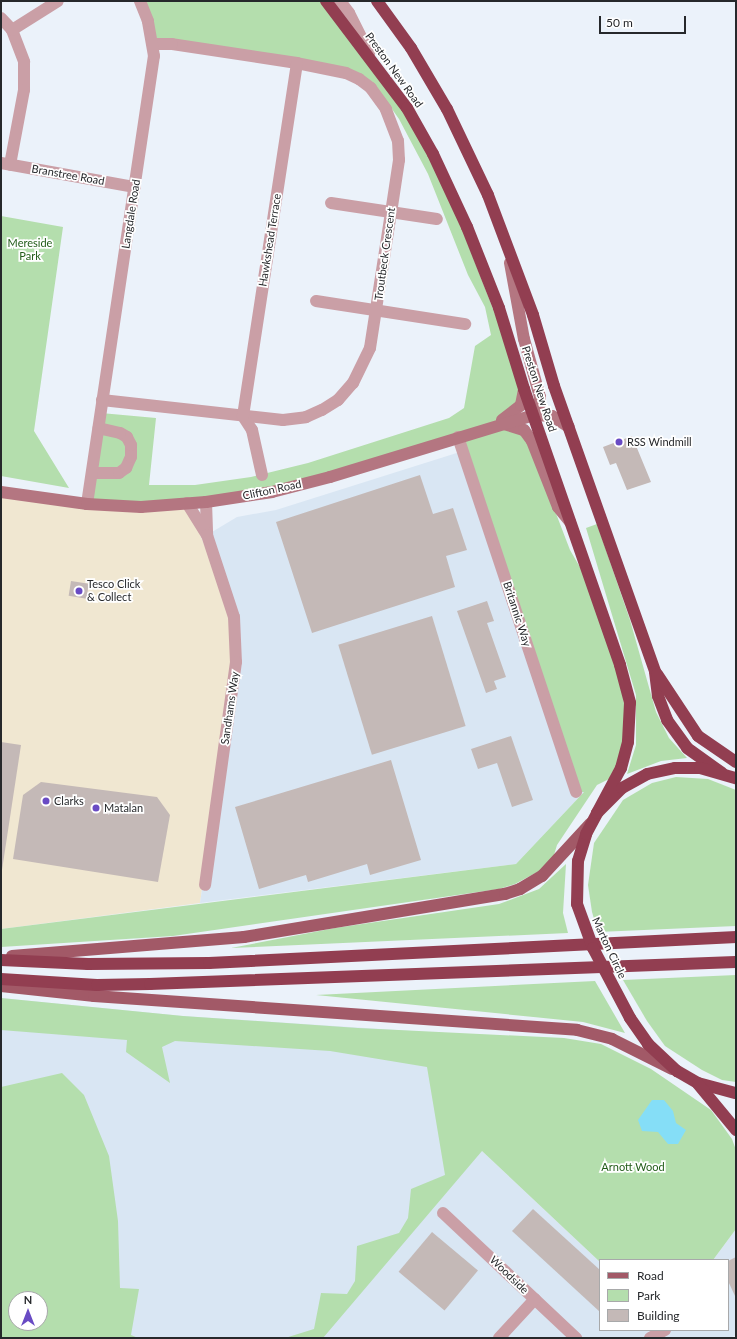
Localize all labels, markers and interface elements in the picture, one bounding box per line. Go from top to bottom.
scale bar [601,8,688,34]
text: 50 m [606,15,633,30]
street label: Preston New Road [362,30,426,110]
street label: Branstree Road [31,162,105,188]
street label: Langdale Road [119,178,143,250]
street label: Hawkshead Terrace [256,192,284,288]
street label: Troutbeck Crescent [372,207,398,301]
park label: Mereside Park [8,237,52,263]
street label: Preston New Road [519,344,559,434]
place label: RSS Windmill [627,435,692,449]
marker: RSS Windmill [614,437,624,447]
street label: Clifton Road [241,477,303,503]
place label: Tesco Click & Collect [87,578,140,604]
street label: Britannic Way [500,580,534,648]
marker: Tesco Click & Collect [74,586,84,596]
street label: Sandhams Way [218,671,242,745]
place label: Clarks [54,794,84,808]
marker: Clarks [41,796,51,806]
place label: Matalan [104,801,143,815]
marker: Matalan [91,803,101,813]
street label: Marton Circle [589,915,629,981]
park label: Arnott Wood [601,1160,665,1174]
street label: Woodside [487,1253,531,1297]
legend [599,1259,729,1331]
text: Road [637,1268,664,1283]
text: Park [637,1288,660,1303]
north arrow [8,1291,48,1331]
text: N [24,1293,32,1306]
text: Building [637,1308,680,1323]

